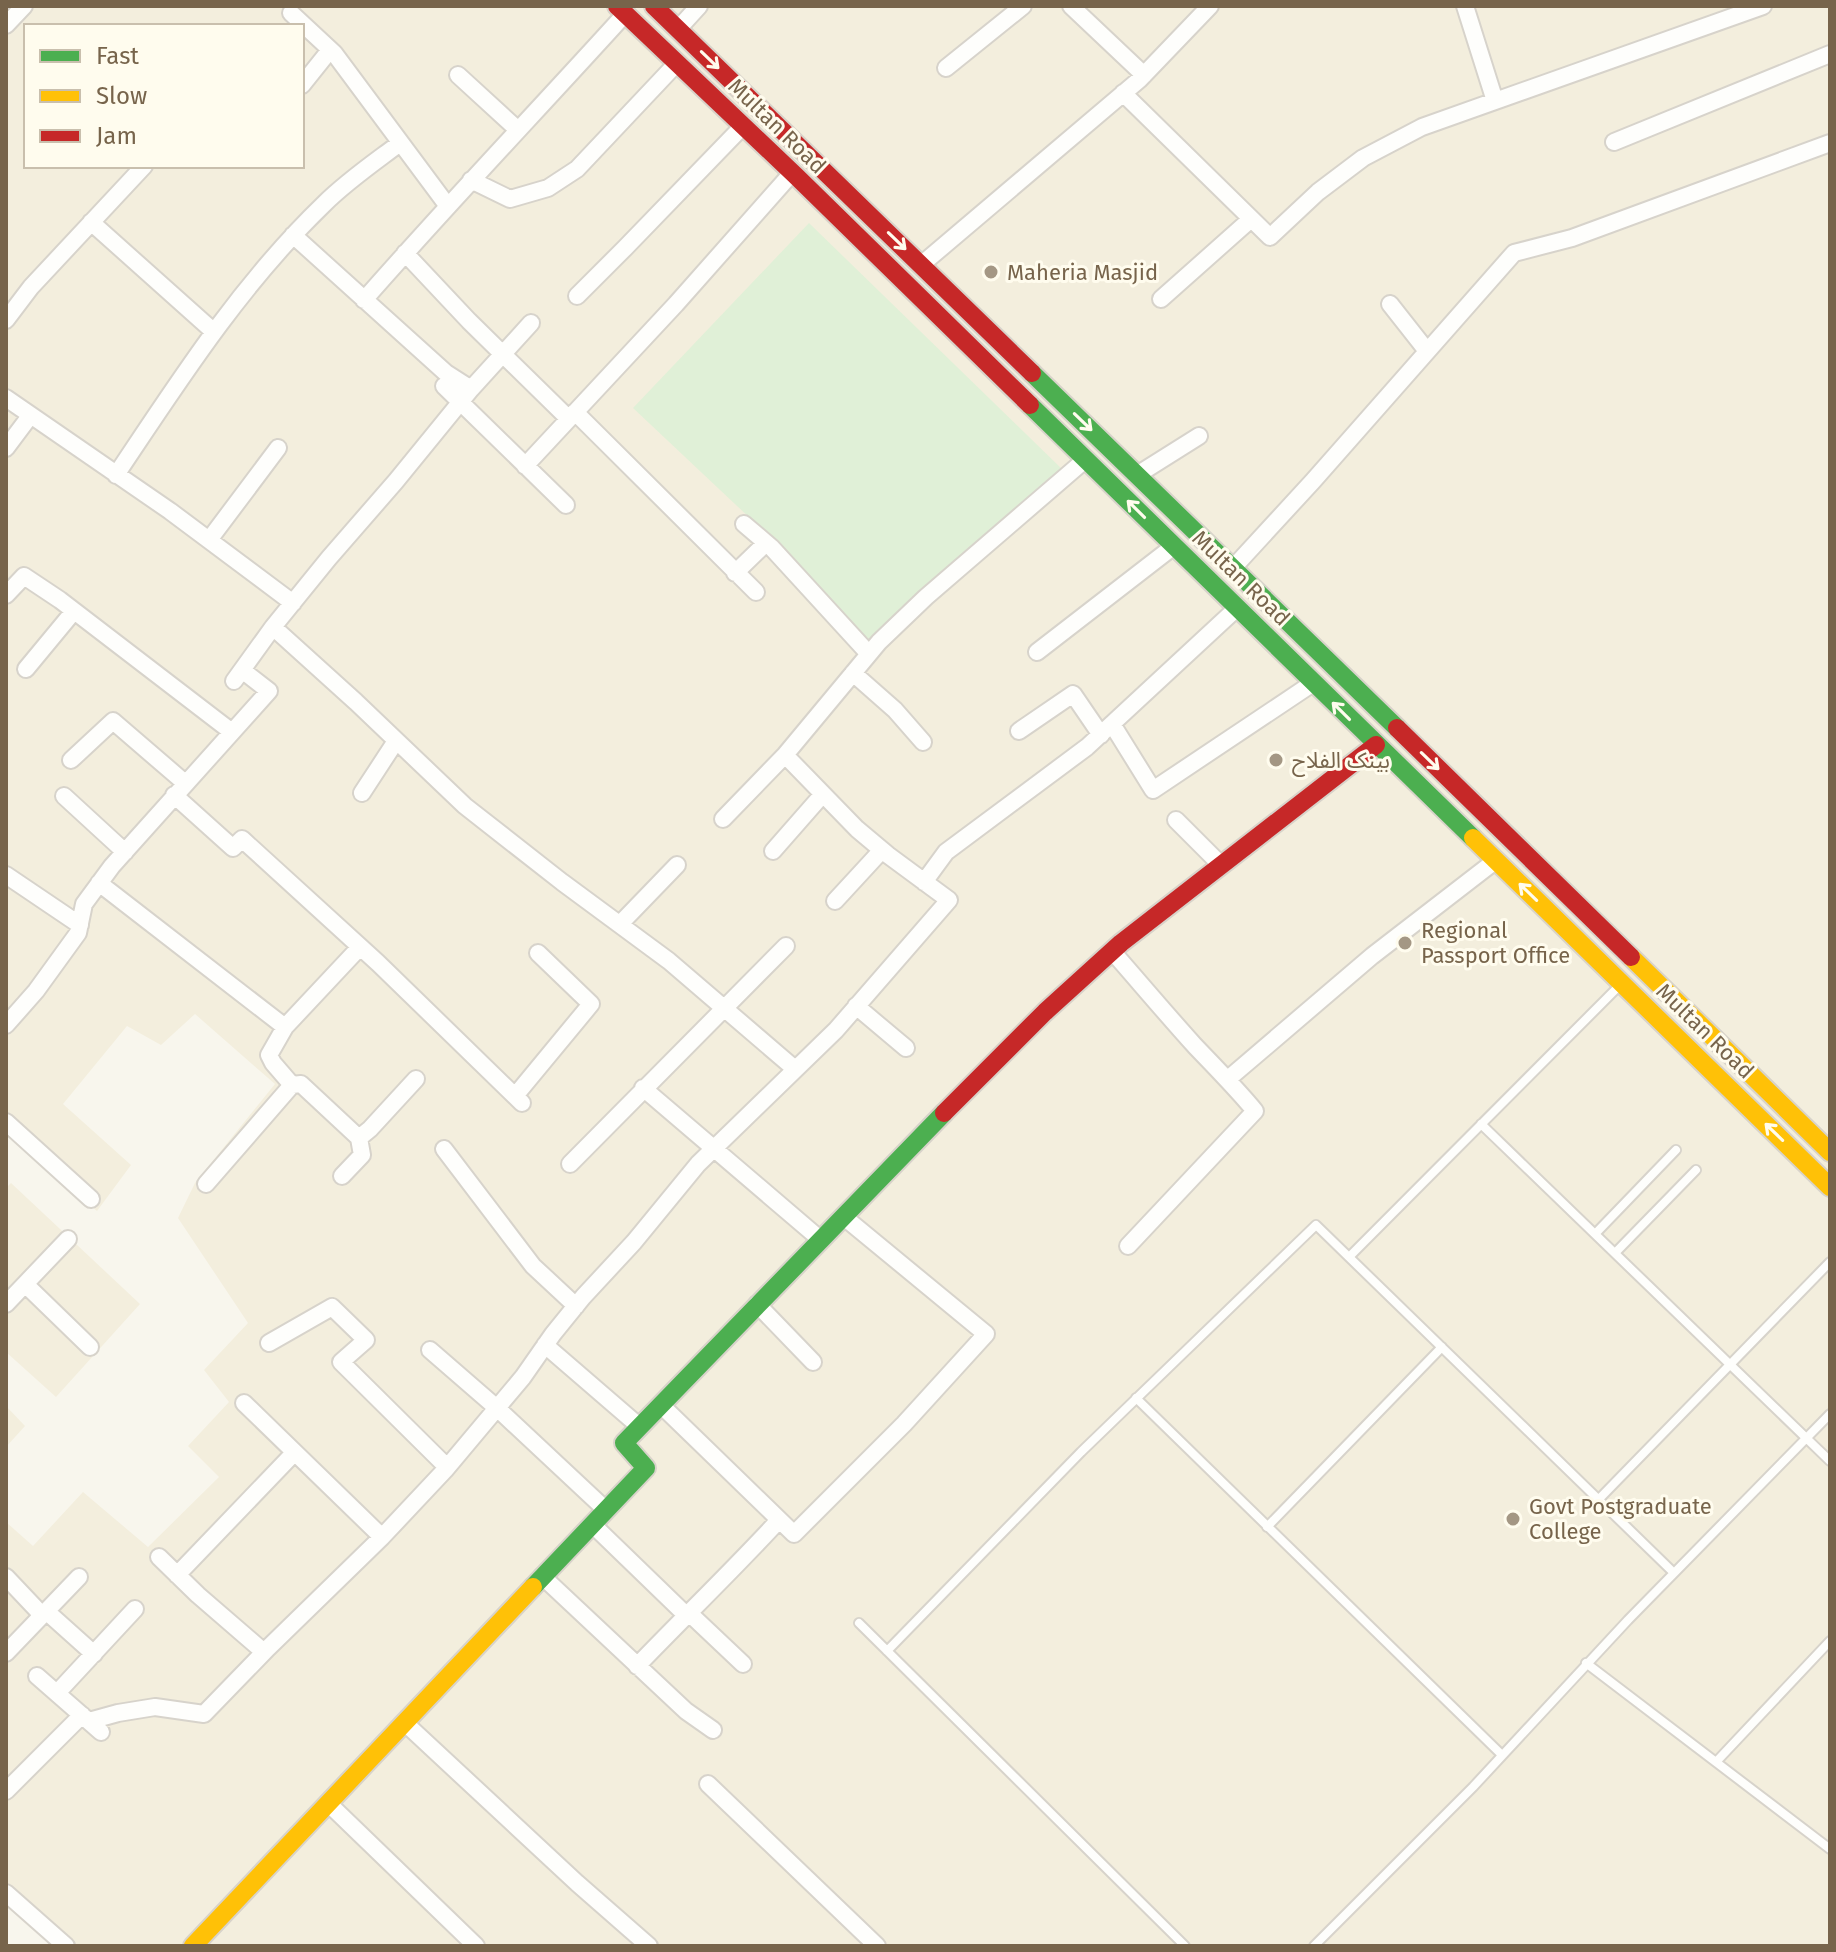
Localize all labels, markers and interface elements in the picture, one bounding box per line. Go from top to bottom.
legend [24,24,304,168]
text: Fast [96,42,139,70]
one-way arrow [700,50,719,69]
street label: Multan Road [722,73,832,179]
text: Slow [96,82,147,110]
text: Jam [96,122,137,150]
one-way arrow [887,232,907,251]
place label: Maheria Masjid [1007,259,1158,286]
marker: Maheria Masjid [982,263,1000,281]
one-way arrow [1073,413,1093,432]
one-way arrow [1127,500,1146,519]
street label: Multan Road [1186,525,1296,631]
one-way arrow [1332,702,1351,721]
place label: بینک الفلاح [1292,747,1390,777]
marker: بینک الفلاح [1267,751,1285,769]
one-way arrow [1420,751,1440,770]
one-way arrow [1518,883,1538,902]
place label: Regional Passport Office [1421,917,1570,969]
marker: Regional Passport Office [1396,934,1414,952]
street label: Multan Road [1650,978,1760,1084]
one-way arrow [1764,1123,1784,1142]
place label: Govt Postgraduate College [1529,1493,1712,1545]
marker: Govt Postgraduate College [1504,1510,1522,1528]

